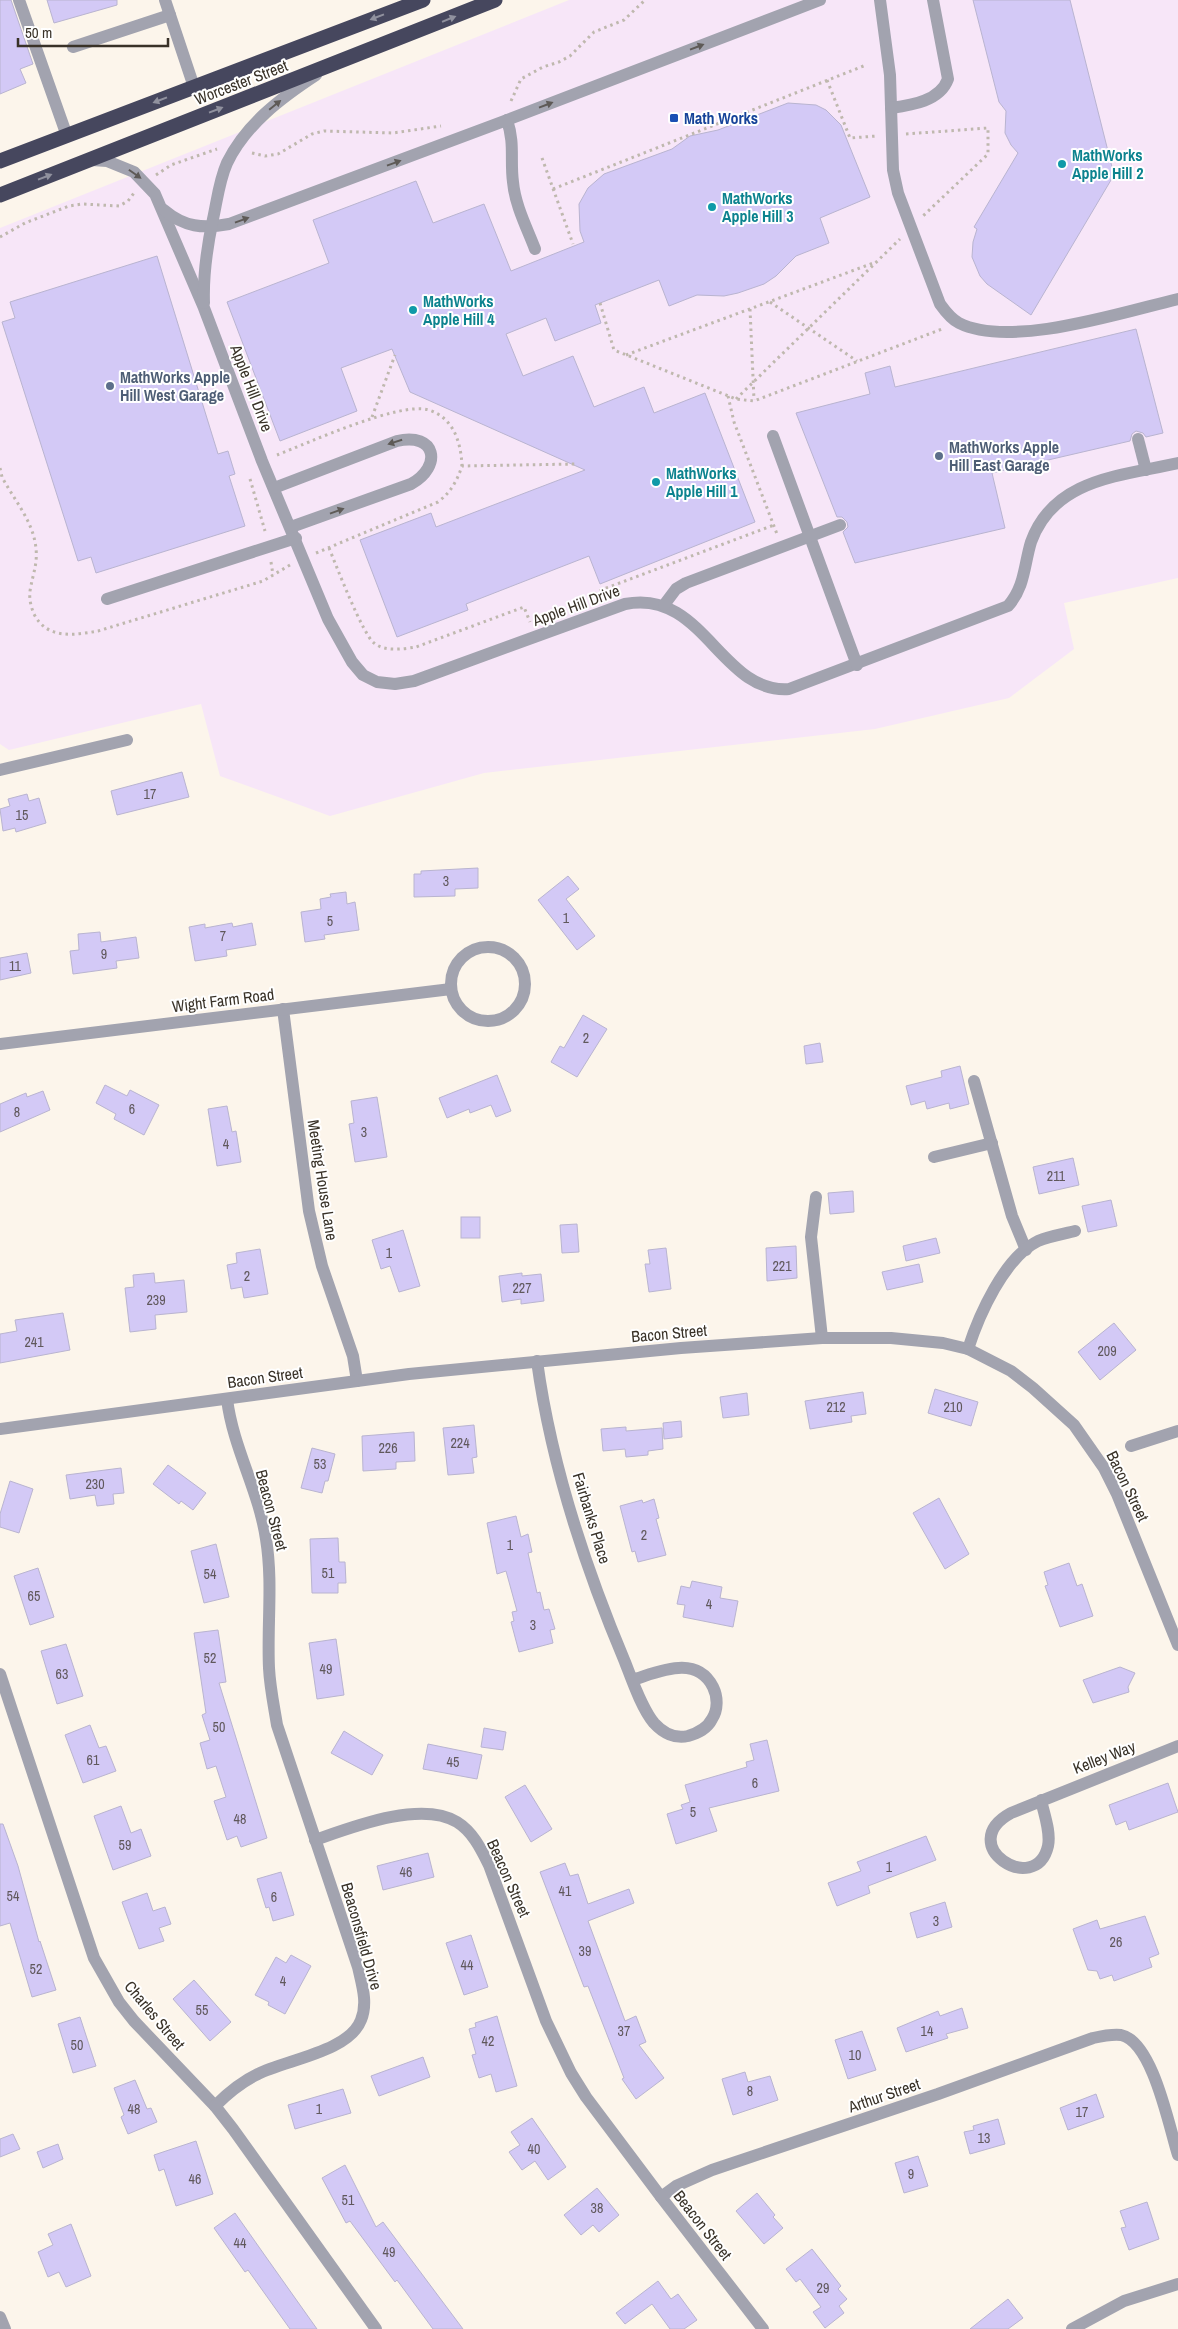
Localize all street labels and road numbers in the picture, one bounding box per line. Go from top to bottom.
street label: Worcester Street [191,54,291,110]
street label: Apple Hill Drive [225,341,279,434]
street label: Apple Hill Drive [528,579,623,631]
street label: Wight Farm Road [171,983,275,1017]
street label: Meeting House Lane [303,1118,343,1242]
street label: Bacon Street [630,1319,708,1347]
street label: Bacon Street [226,1361,304,1393]
street label: Bacon Street [1101,1447,1155,1525]
street label: Beacon Street [251,1467,293,1553]
street label: Fairbanks Place [568,1470,616,1566]
street label: Kelley Way [1070,1735,1139,1779]
street label: Beacon Street [482,1836,536,1921]
street label: Beaconsfield Drive [336,1880,388,1992]
street label: Charles Street [120,1976,191,2054]
street label: Arthur Street [844,2072,923,2118]
street label: Beacon Street [669,2185,737,2265]

